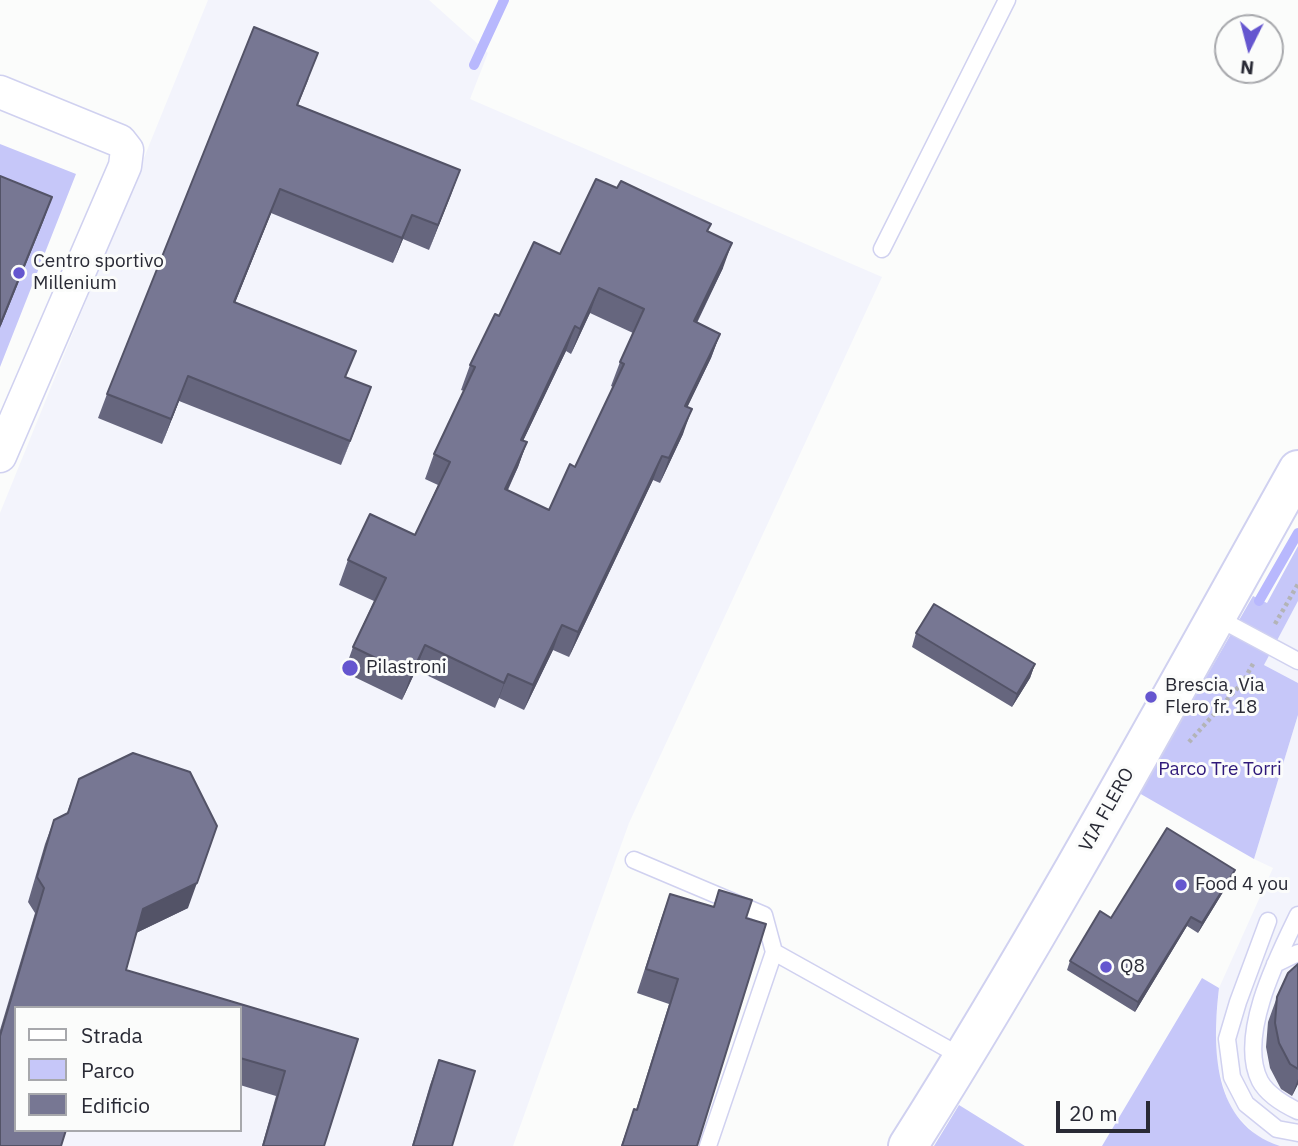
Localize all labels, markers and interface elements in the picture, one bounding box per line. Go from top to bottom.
north arrow [1214,14,1284,84]
text: N [1239,55,1255,81]
place label: Centro sportivo Millenium [33,251,164,295]
marker: Centro sportivo Millenium [11,265,27,281]
place label: Pilastroni [366,657,446,679]
marker: Pilastroni [340,658,360,678]
place label: Brescia, Via Flero fr. 18 [1165,675,1265,719]
marker: Brescia, Via Flero fr. 18 [1143,689,1159,705]
park label: Parco Tre Torri [1158,759,1282,781]
street label: VIA FLERO [1075,764,1139,856]
place label: Food 4 you [1195,874,1289,896]
marker: Food 4 you [1173,877,1189,893]
place label: Q8 [1120,956,1145,978]
marker: Q8 [1098,959,1114,975]
legend [14,1006,242,1132]
text: Strada [81,1021,143,1049]
text: Parco [81,1056,135,1084]
scale bar [1060,1086,1154,1130]
text: Edificio [81,1091,150,1119]
text: 20 m [1069,1099,1118,1127]

